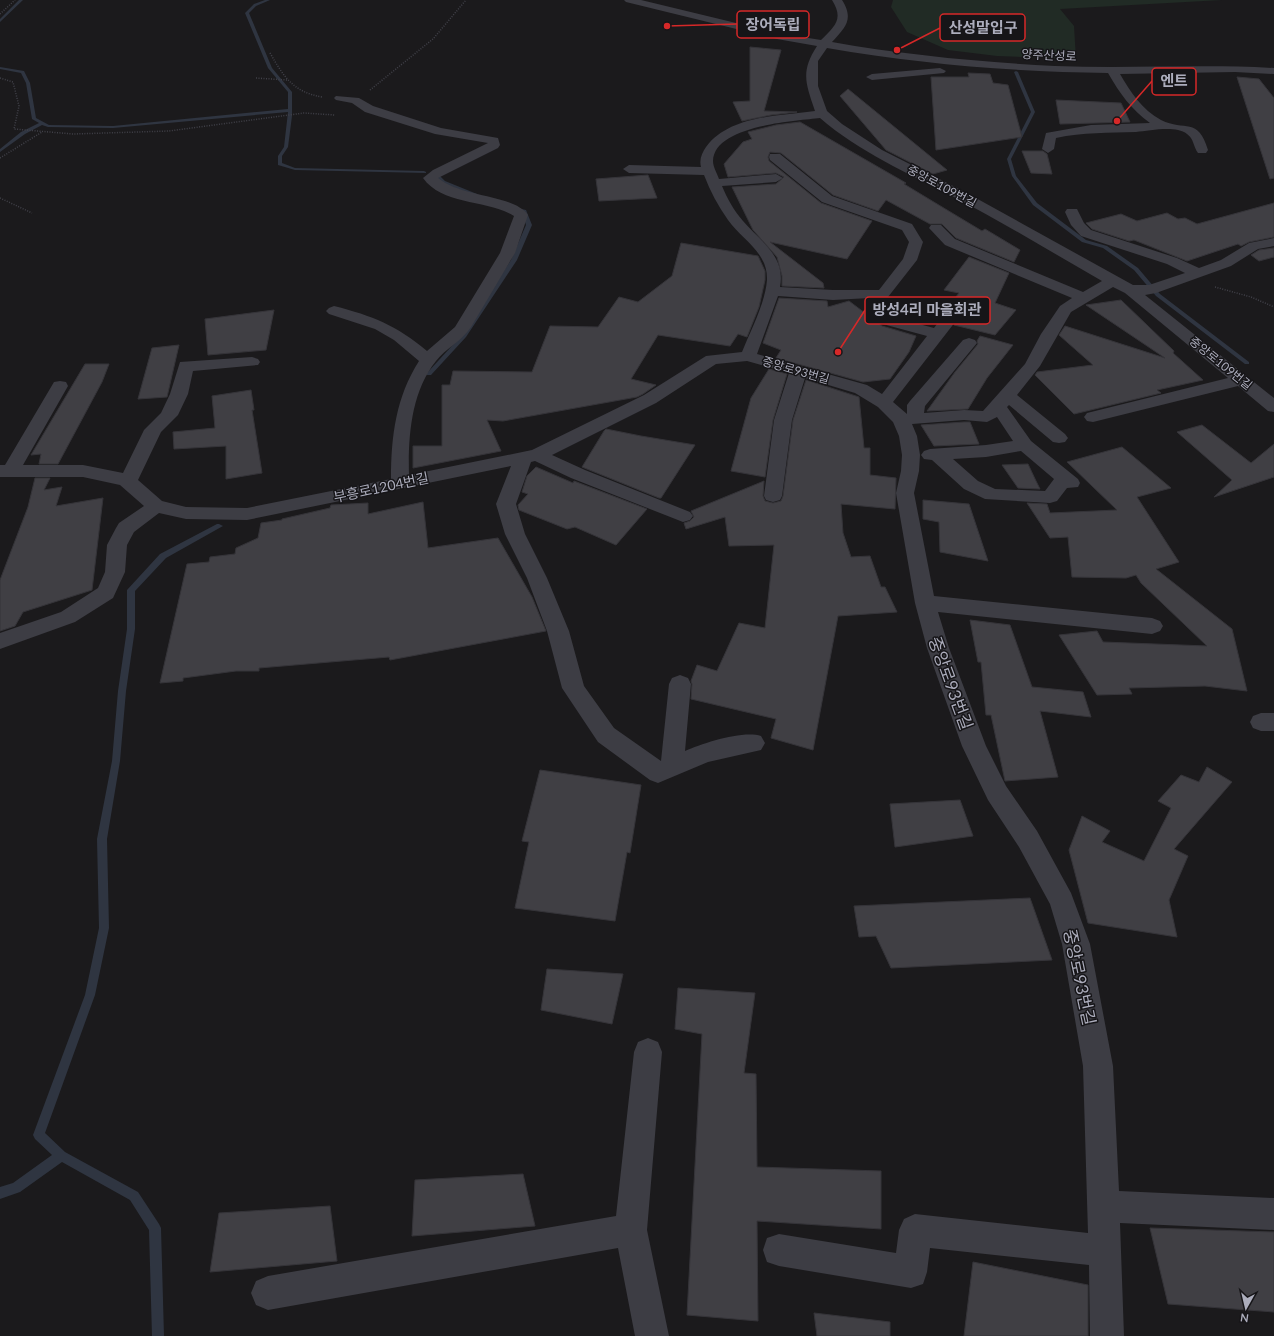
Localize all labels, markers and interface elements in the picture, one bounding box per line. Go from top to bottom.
callout: 장어독립 [737,11,809,38]
callout: 산성말입구 [940,14,1025,41]
text: 장어독립 [745,15,801,33]
text: 산성말입구 [948,18,1018,36]
street label: 양주산성로 [1021,46,1077,64]
callout: 엔트 [1152,68,1196,95]
text: 엔트 [1160,71,1188,89]
street label: 중앙로109번길 [905,162,979,210]
callout: 방성4리 마을회관 [865,297,990,324]
text: 방성4리 마을회관 [873,300,982,318]
street label: 중앙로109번길 [1187,333,1255,393]
street label: 중앙로93번길 [761,353,831,387]
street label: 부흥로1204번길 [332,469,430,505]
street label: 중앙로93번길 [924,633,978,733]
street label: 중앙로93번길 [1060,927,1100,1027]
north arrow [1226,1288,1266,1328]
text: N [1239,1311,1250,1325]

